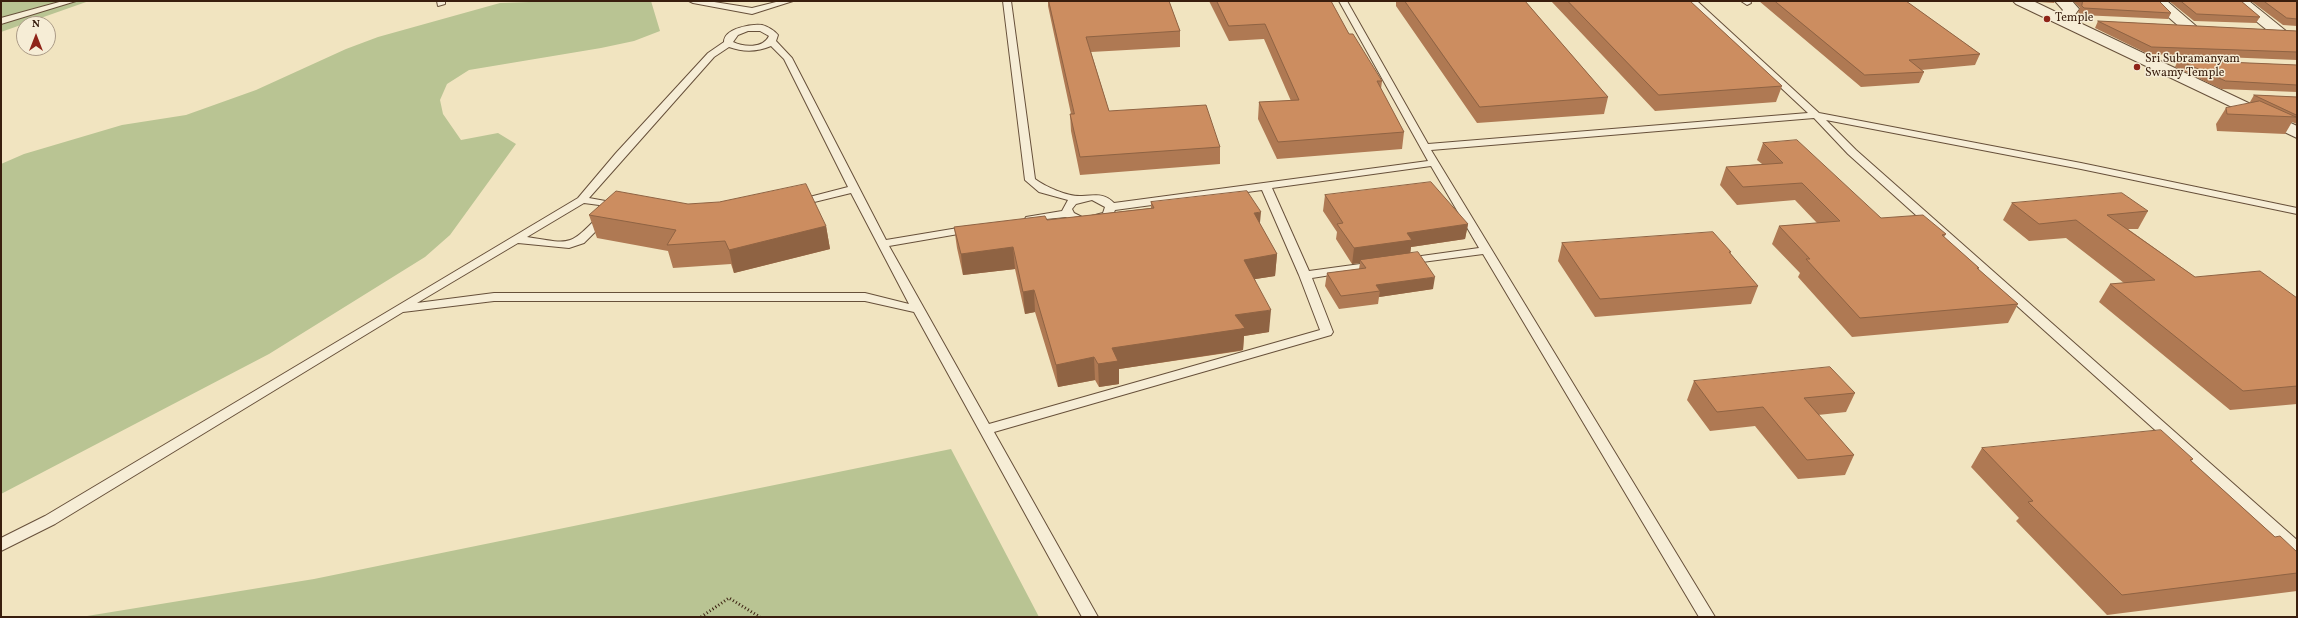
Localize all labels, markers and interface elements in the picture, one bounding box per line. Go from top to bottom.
place label: Temple [2055,12,2094,26]
marker: Temple [2042,14,2052,24]
north arrow [16,16,56,56]
text: N [32,17,40,32]
place label: Sri Subramanyam Swamy Temple [2145,53,2240,81]
marker: Sri Subramanyam Swamy Temple [2132,62,2142,72]

